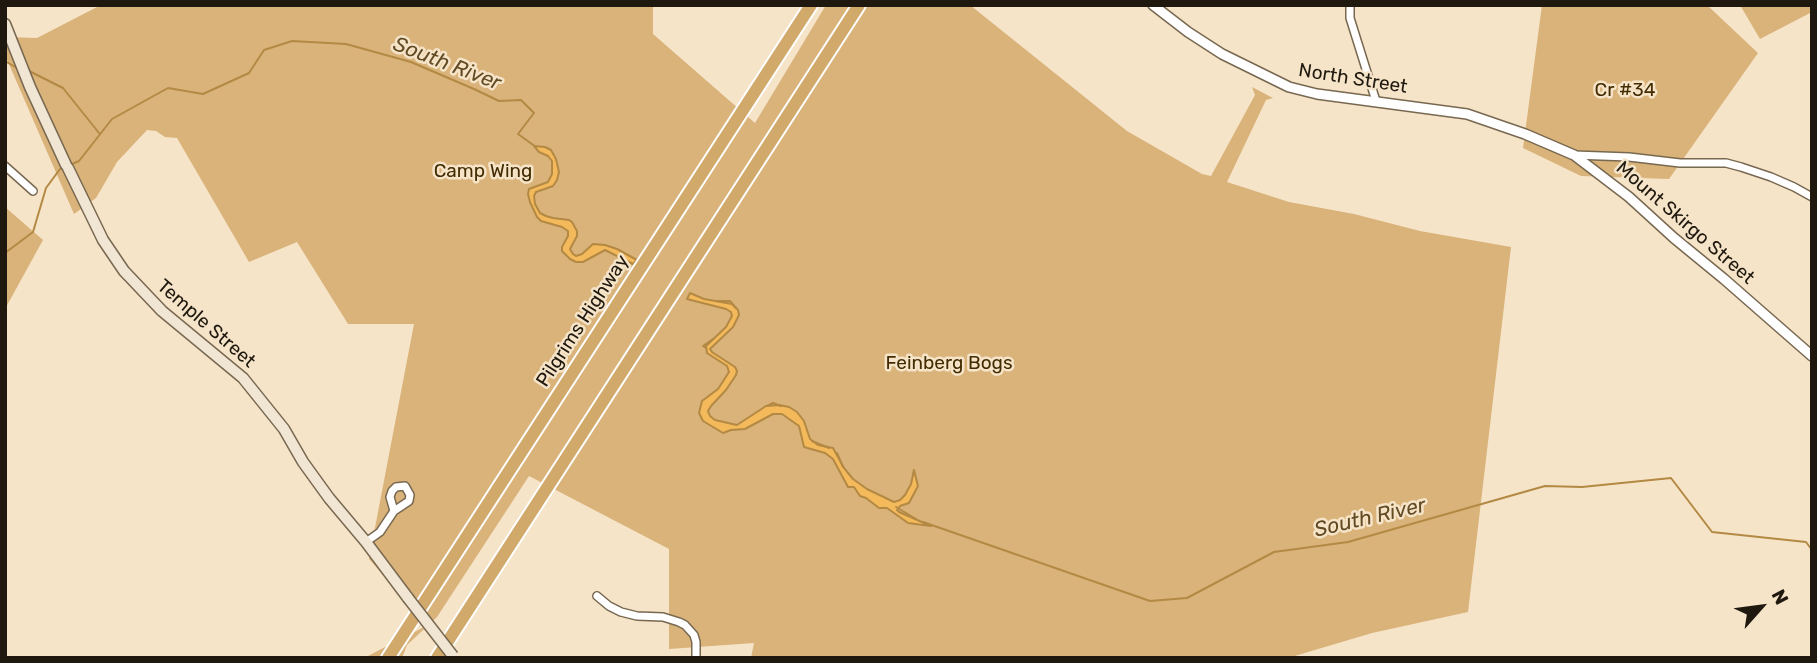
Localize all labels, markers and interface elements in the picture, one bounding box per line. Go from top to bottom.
water label: South River [389,32,505,96]
street label: North Street [1297,59,1409,99]
park label: Cr #34 [1595,80,1655,102]
street label: Mount Skirgo Street [1611,157,1759,289]
park label: Camp Wing [434,161,532,183]
street label: Pilgrims Highway [532,251,634,391]
street label: Temple Street [152,275,260,373]
park label: Feinberg Bogs [885,353,1013,375]
water label: South River [1312,493,1428,543]
north arrow [1726,572,1796,642]
text: N [1767,585,1793,608]

